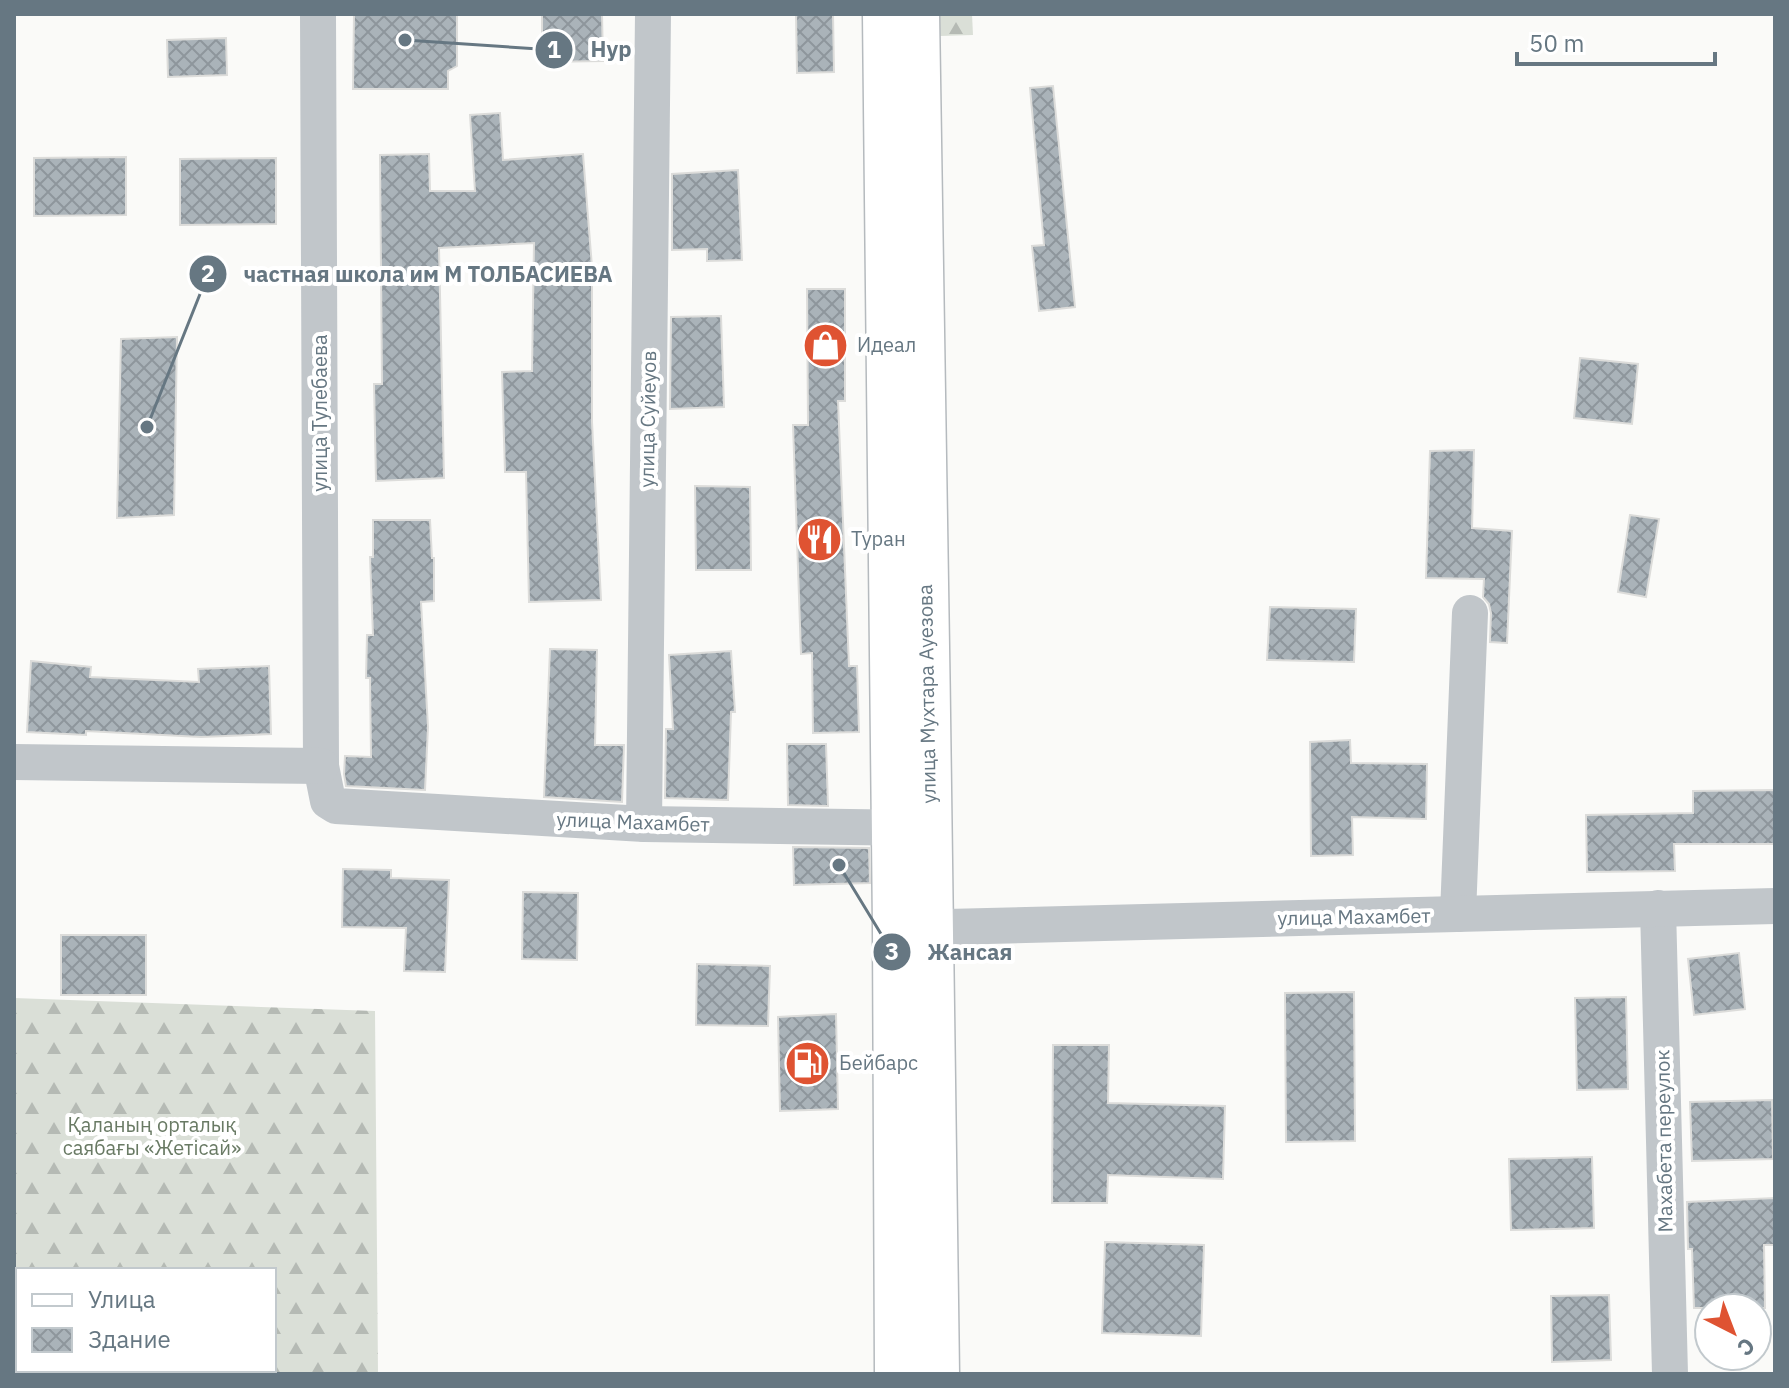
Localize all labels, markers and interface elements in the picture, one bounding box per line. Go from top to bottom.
scale bar [1517,16,1715,66]
callout: Нур [534,27,647,73]
text: 50 m [1529,27,1584,59]
text: 1 [547,33,561,65]
text: Нур [590,34,632,63]
callout: частная школа им М ТОЛБАСИЕВА [188,251,629,297]
text: 2 [201,257,215,289]
text: частная школа им М ТОЛБАСИЕВА [243,259,613,288]
shop icon: Идеал [802,321,850,369]
place label: Идеал [857,331,916,358]
street label: улица Тулебаева [306,334,333,492]
street label: улица Суйеуов [633,350,662,488]
restaurant icon: Туран [796,515,844,563]
place label: Туран [851,525,906,552]
street label: улица Мухтара Ауезова [911,584,942,804]
street label: улица Махамбет [556,805,711,838]
street label: улица Махамбет [1277,902,1431,931]
callout: Жансая [872,929,1029,975]
text: 3 [885,935,899,967]
text: Жансая [928,937,1012,966]
fuel station icon: Бейбарс [784,1039,832,1087]
place label: Бейбарс [839,1049,918,1076]
street label: Махабета переулок [1648,1050,1679,1233]
park label: Қаланың орталық саябағы «Жетісай» [63,1111,241,1161]
legend [16,1268,276,1372]
text: Улица [88,1283,156,1315]
north arrow [1693,1292,1773,1372]
text: Здание [88,1323,171,1355]
text: С [1732,1332,1762,1363]

